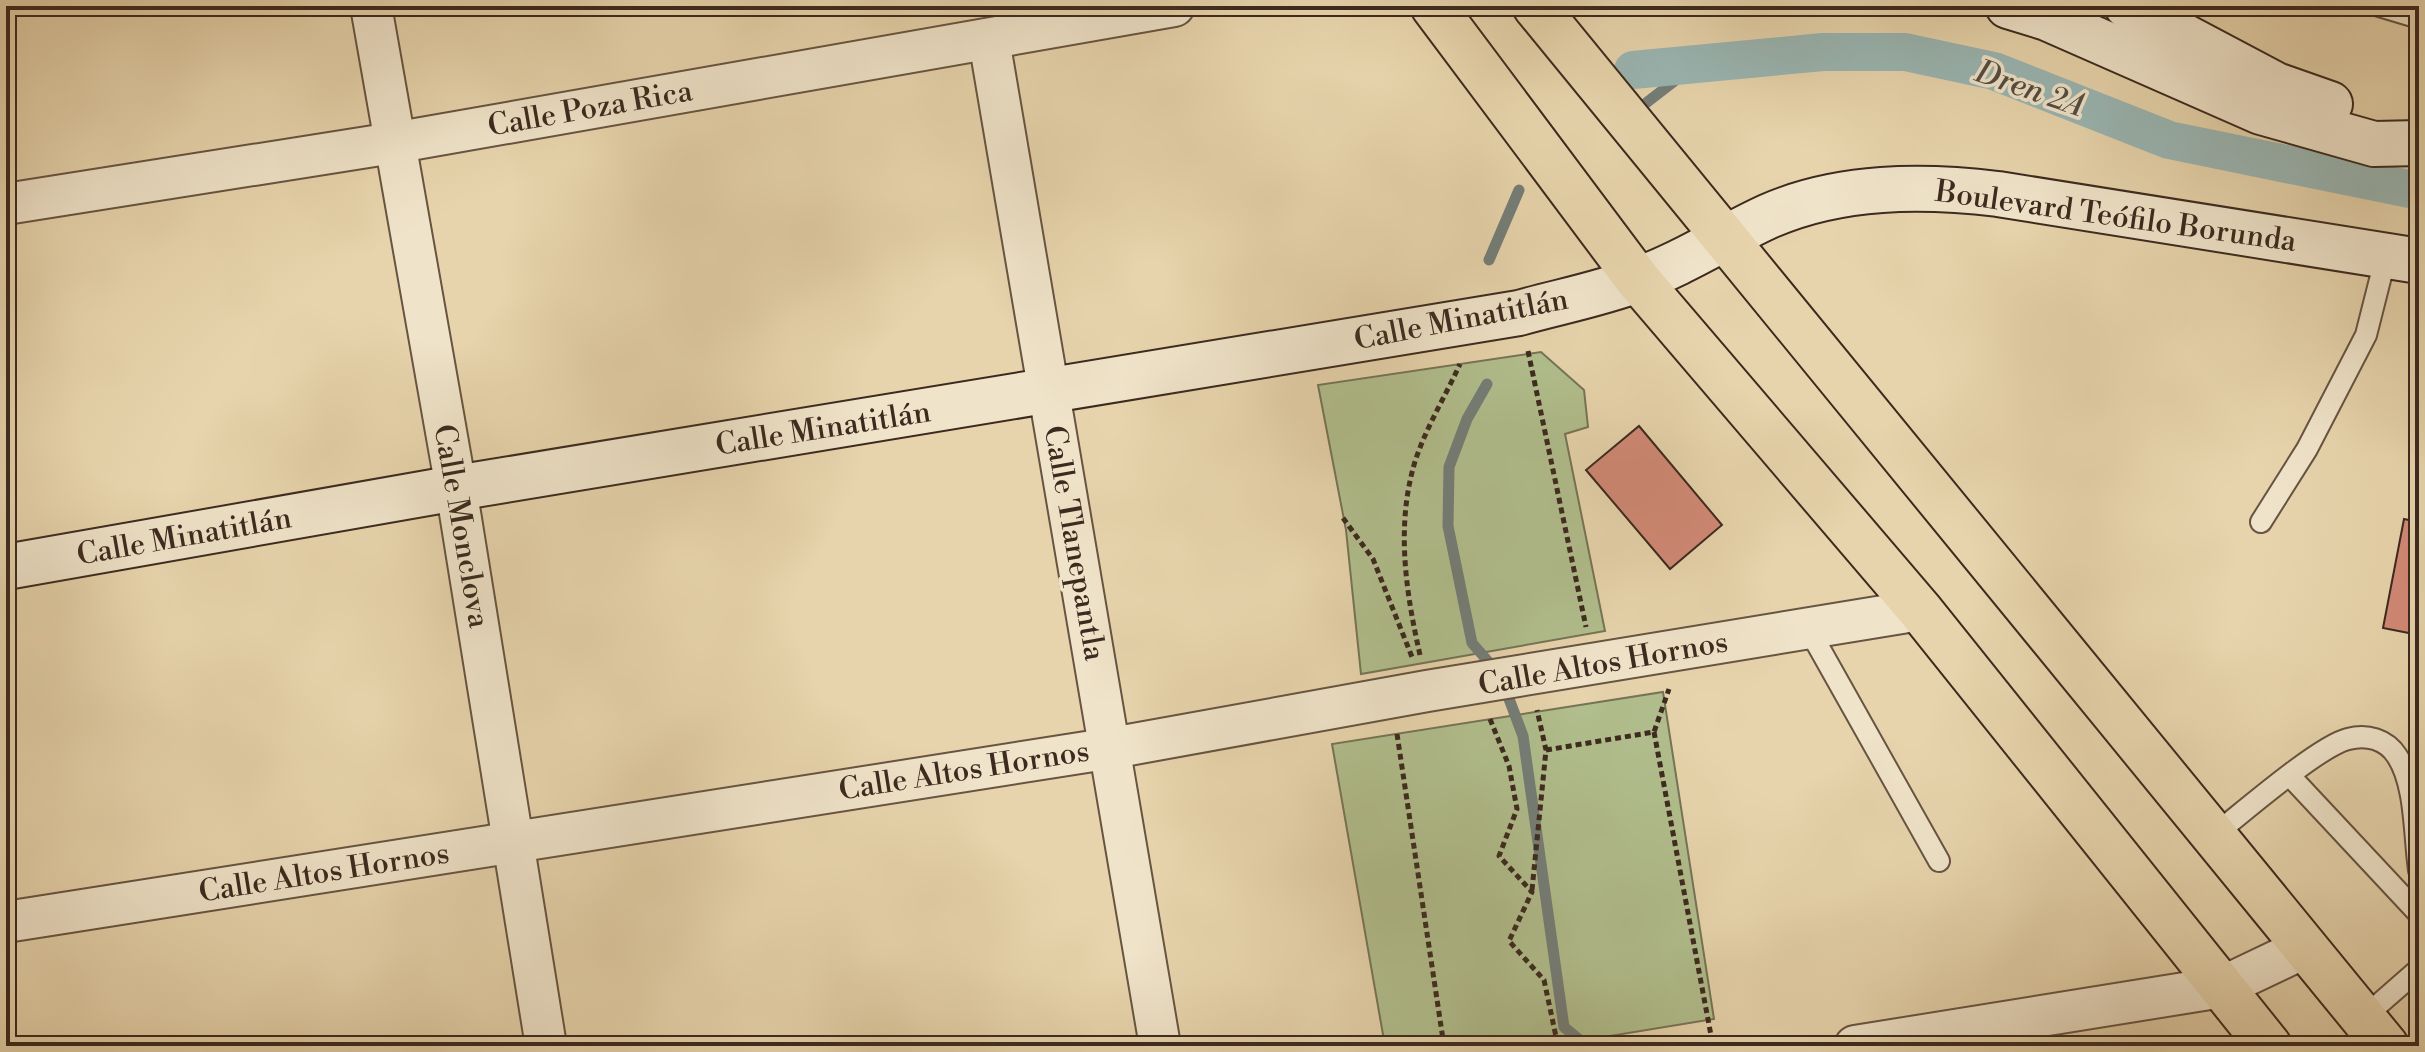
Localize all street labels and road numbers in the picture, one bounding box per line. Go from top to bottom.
street label: Calle Poza Rica [485,72,696,146]
street label: Boulevard Teófilo Borunda [1932,173,2300,261]
street label: Calle Minatitlán [1351,281,1572,359]
street label: Calle Minatitlán [713,393,934,465]
street label: Calle Monclova [424,421,498,632]
street label: Calle Tlanepantla [1035,423,1114,664]
street label: Calle Minatitlán [74,499,295,575]
street label: Calle Altos Hornos [1475,623,1731,705]
street label: Calle Altos Hornos [836,732,1092,810]
street label: Calle Altos Hornos [196,834,452,912]

